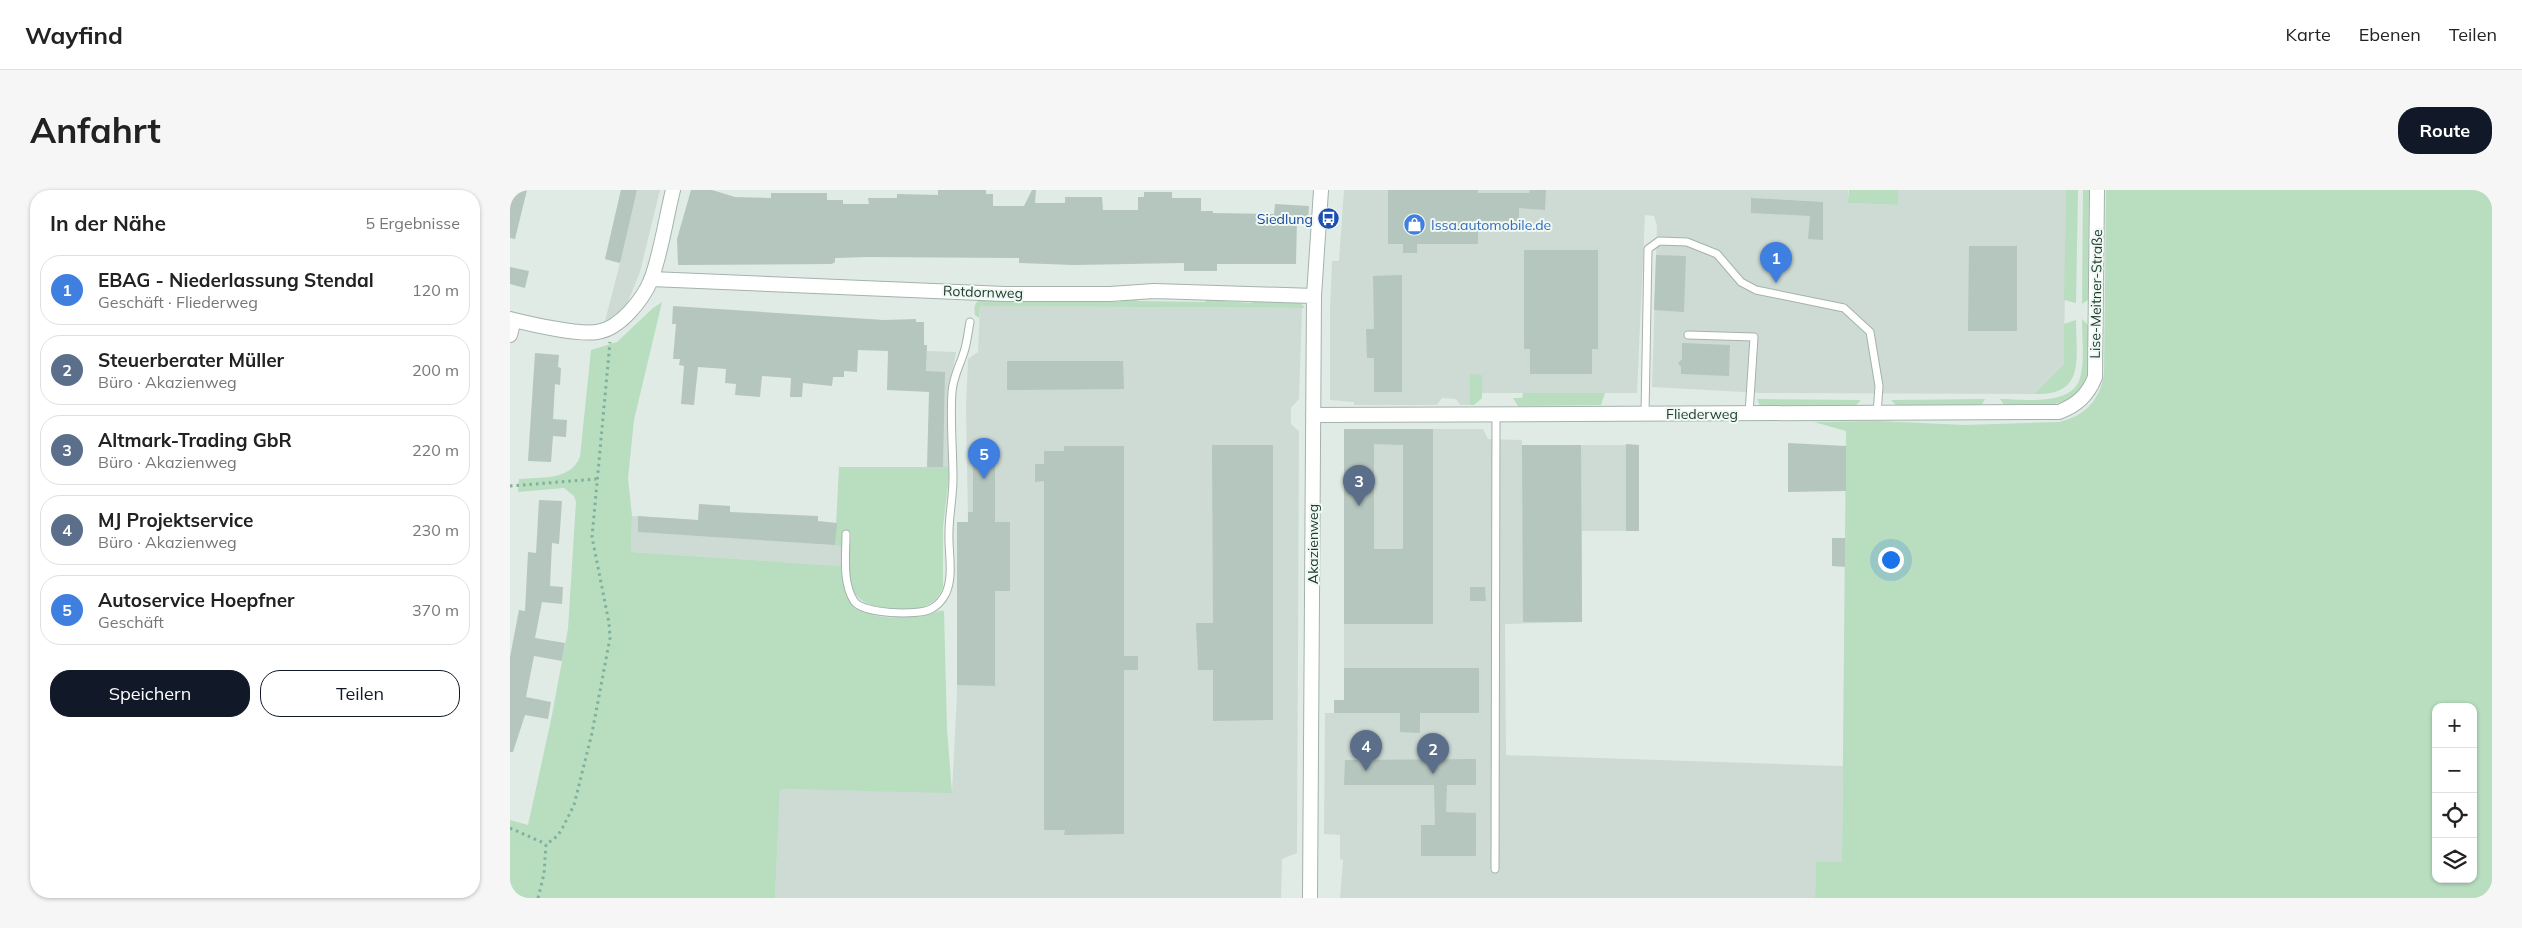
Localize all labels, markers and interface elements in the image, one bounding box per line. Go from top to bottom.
text: Wayfind [25,20,123,50]
text: Karte [2285,23,2331,46]
text: Ebenen [2359,23,2421,46]
text: Teilen [2449,23,2497,46]
button: Route [2398,107,2492,154]
text: Anfahrt [30,108,161,152]
bus stop icon: Siedlung [1317,207,1341,231]
text: In der Nähe [50,210,166,236]
place label: Siedlung [1257,210,1313,228]
text: 5 Ergebnisse [365,213,460,233]
shop icon: Issa.automobile.de [1403,213,1427,237]
place label: Issa.automobile.de [1431,216,1551,234]
street label: Lise-Meitner-Straße [2086,229,2106,359]
pin: 1 [1760,242,1792,283]
text: EBAG - Niederlassung Stendal [98,268,374,292]
text: 1 [62,280,72,300]
text: 120 m [412,280,459,300]
street label: Rotdornweg [943,282,1023,302]
text: Geschäft · Fliederweg [98,292,258,312]
text: Steuerberater Müller [98,348,284,372]
text: 2 [62,360,72,380]
text: 200 m [412,360,459,380]
text: Büro · Akazienweg [98,372,237,392]
street label: Fliederweg [1666,405,1738,423]
text: Altmark-Trading GbR [98,428,292,452]
pin: 5 [968,438,1000,479]
text: 3 [62,440,72,460]
text: 220 m [412,440,459,460]
text: Büro · Akazienweg [98,452,237,472]
pin: 3 [1343,465,1375,506]
street label: Akazienweg [1304,504,1322,584]
text: MJ Projektservice [98,508,253,532]
text: 4 [62,520,72,540]
text: 230 m [412,520,459,540]
text: Büro · Akazienweg [98,532,237,552]
your location [1878,547,1904,573]
text: Autoservice Hoepfner [98,588,295,612]
text: 5 [62,600,72,620]
text: 370 m [412,600,459,620]
text: Geschäft [98,612,164,632]
button: Speichern [50,670,250,717]
button: Teilen [260,670,460,717]
map controls [2432,703,2477,883]
button: + [2432,703,2477,748]
pin: 4 [1350,730,1382,771]
pin: 2 [1417,733,1449,774]
button: − [2432,748,2477,793]
button: locate [2432,793,2477,838]
button: layers [2432,838,2477,883]

